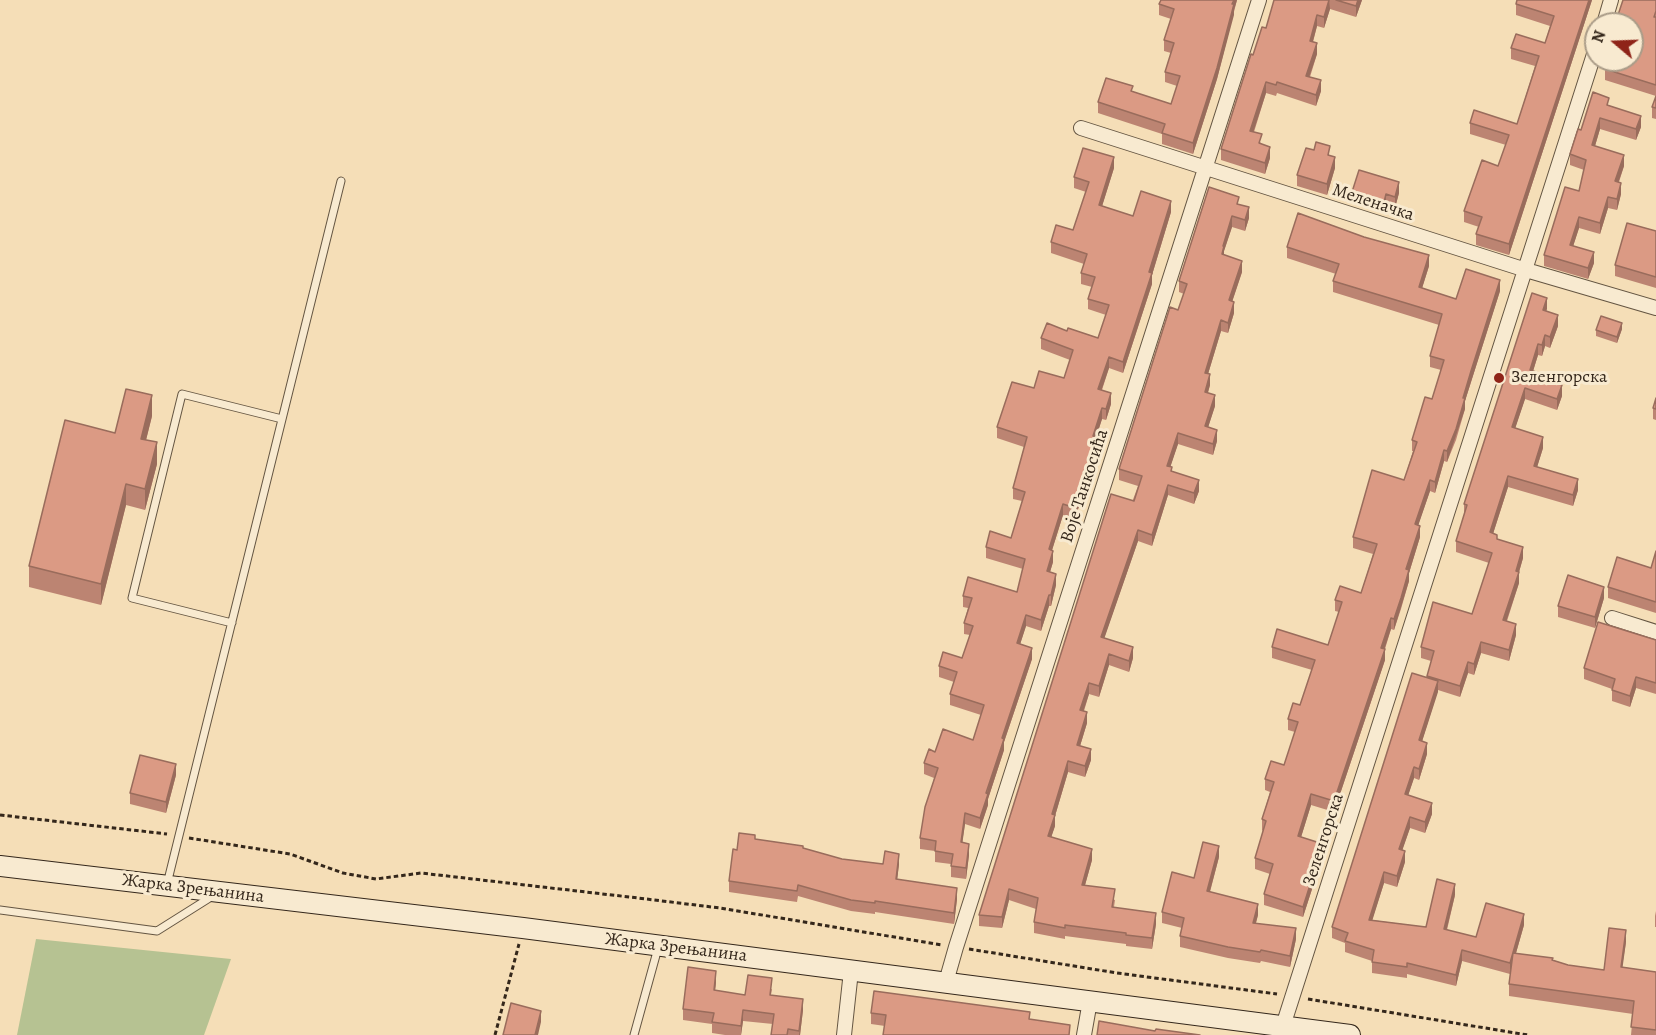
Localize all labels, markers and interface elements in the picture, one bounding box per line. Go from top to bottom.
north arrow [1584,12,1644,72]
text: N [1587,28,1611,46]
street label: Меленачка [1329,180,1417,226]
place label: Зеленгорска [1511,367,1607,389]
marker: Зеленгорска [1492,371,1506,385]
street label: Воје Танкосића [1056,427,1114,545]
street label: Зеленгорска [1299,791,1349,889]
street label: Жарка Зрењанина [121,870,265,908]
street label: Жарка Зрењанина [604,929,748,967]

